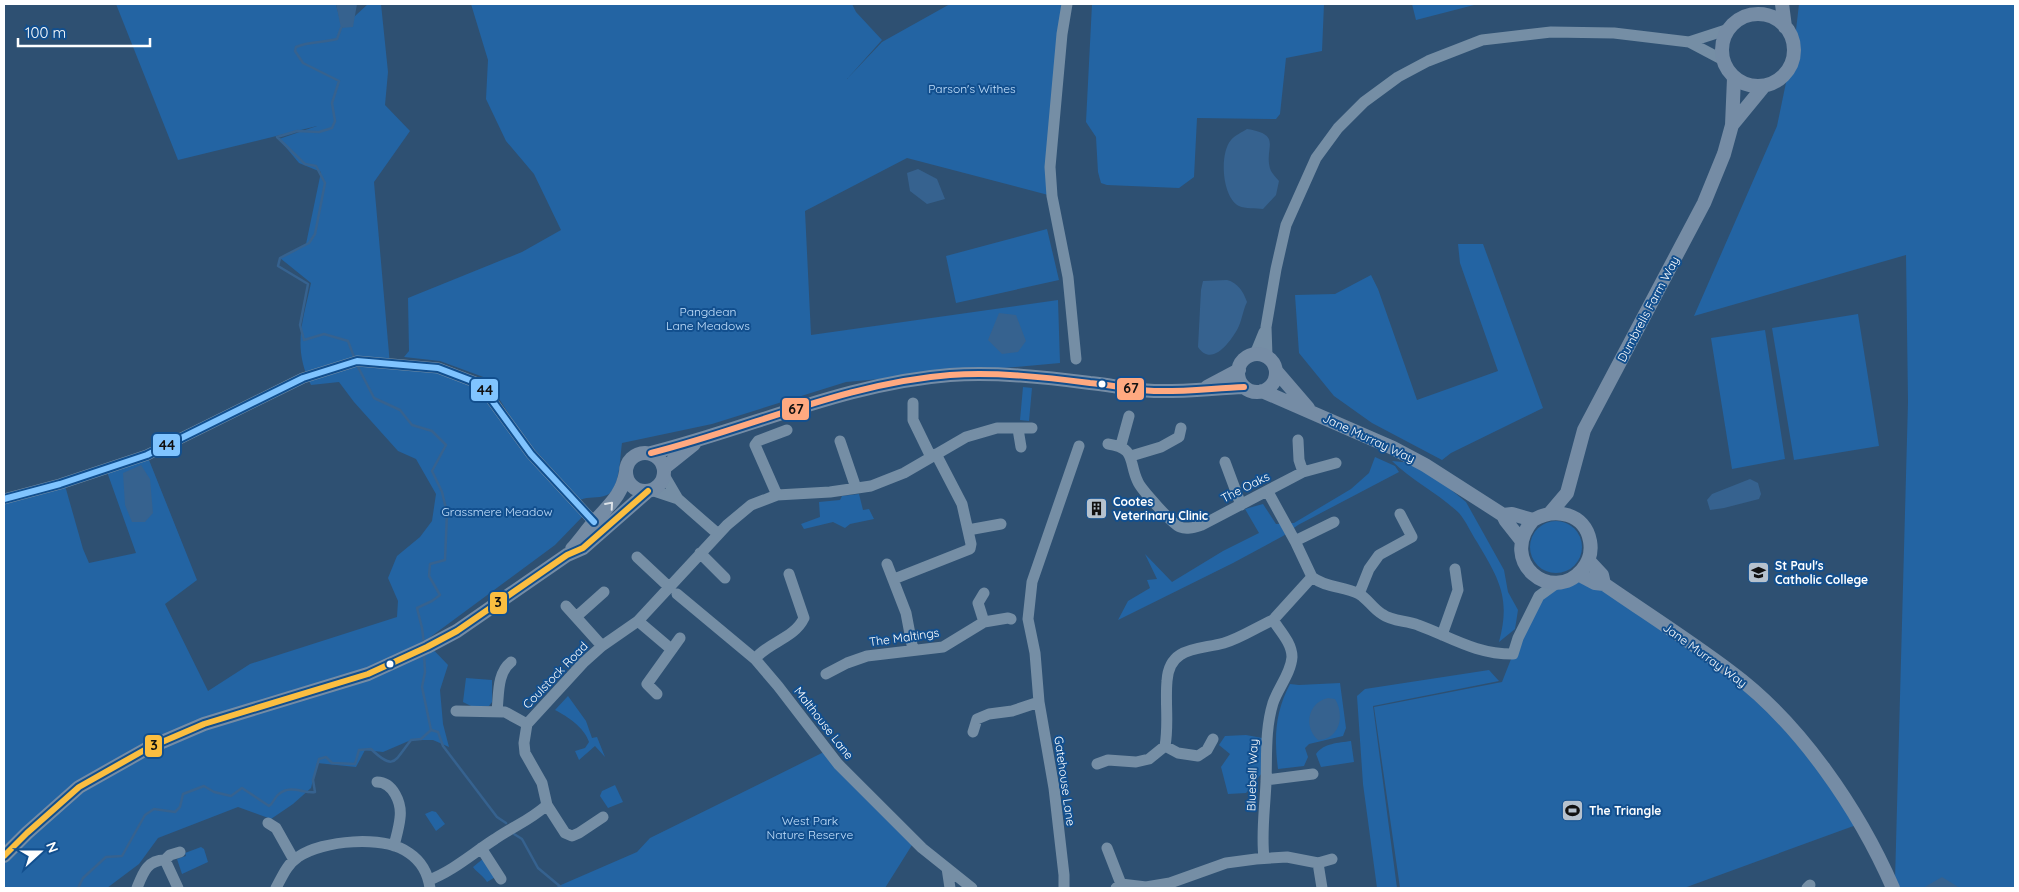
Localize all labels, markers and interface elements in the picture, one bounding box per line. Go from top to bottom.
scale bar [18,15,150,47]
text: 100 m [25,23,66,42]
park label: Parson's Withes [928,81,1016,96]
street label: Dumbrells Farm Way [1614,254,1682,364]
park label: Pangdean Lane Meadows [666,304,750,333]
line badge: 67 [1116,377,1145,401]
line badge: 44 [470,378,499,402]
unlabelled marker [1097,379,1107,389]
text: 67 [1123,379,1139,397]
text: 44 [477,381,493,399]
line badge: 67 [781,397,810,421]
text: 67 [788,400,804,418]
street label: Jane Murray Way [1321,410,1417,466]
line badge: 44 [152,433,181,457]
text: 44 [159,436,175,454]
street label: The Oaks [1218,468,1272,506]
place label: Cootes Veterinary Clinic [1113,494,1208,523]
building icon: Cootes Veterinary Clinic [1085,496,1109,520]
one-way arrow [604,502,613,511]
park label: Grassmere Meadow [441,504,553,519]
place label: St Paul's Catholic College [1775,558,1868,587]
school or university icon: St Paul's Catholic College [1747,560,1771,584]
line badge: 3 [489,591,508,615]
text: 3 [494,593,502,611]
street label: Jane Murray Way [1660,620,1750,690]
street label: The Maltings [868,625,940,649]
street label: Coulstock Road [519,638,591,712]
unlabelled marker [385,659,395,669]
street label: Malthouse Lane [791,684,857,762]
line badge: 3 [144,734,163,758]
street label: Gatehouse Lane [1051,735,1079,827]
text: 3 [150,736,158,754]
street label: Bluebell Way [1243,739,1261,811]
sports icon: The Triangle [1561,798,1585,822]
place label: The Triangle [1589,803,1661,818]
park label: West Park Nature Reserve [767,813,854,842]
north arrow [15,827,65,877]
text: N [42,839,62,855]

